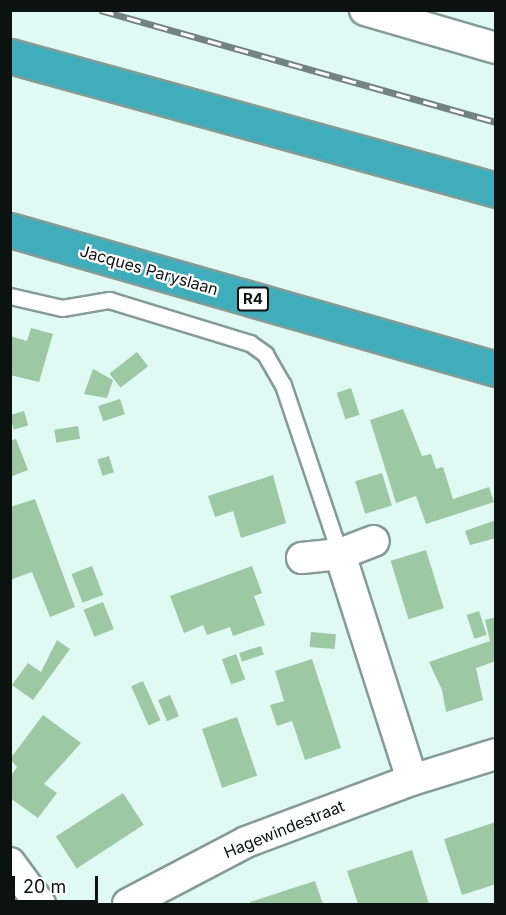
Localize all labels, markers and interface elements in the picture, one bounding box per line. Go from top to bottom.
street label: Jacques Paryslaan [78,241,220,299]
road number: R4 [236,287,270,311]
street label: Hagewindestraat [221,796,347,862]
scale bar [15,864,100,902]
text: 20 m [23,876,66,897]

